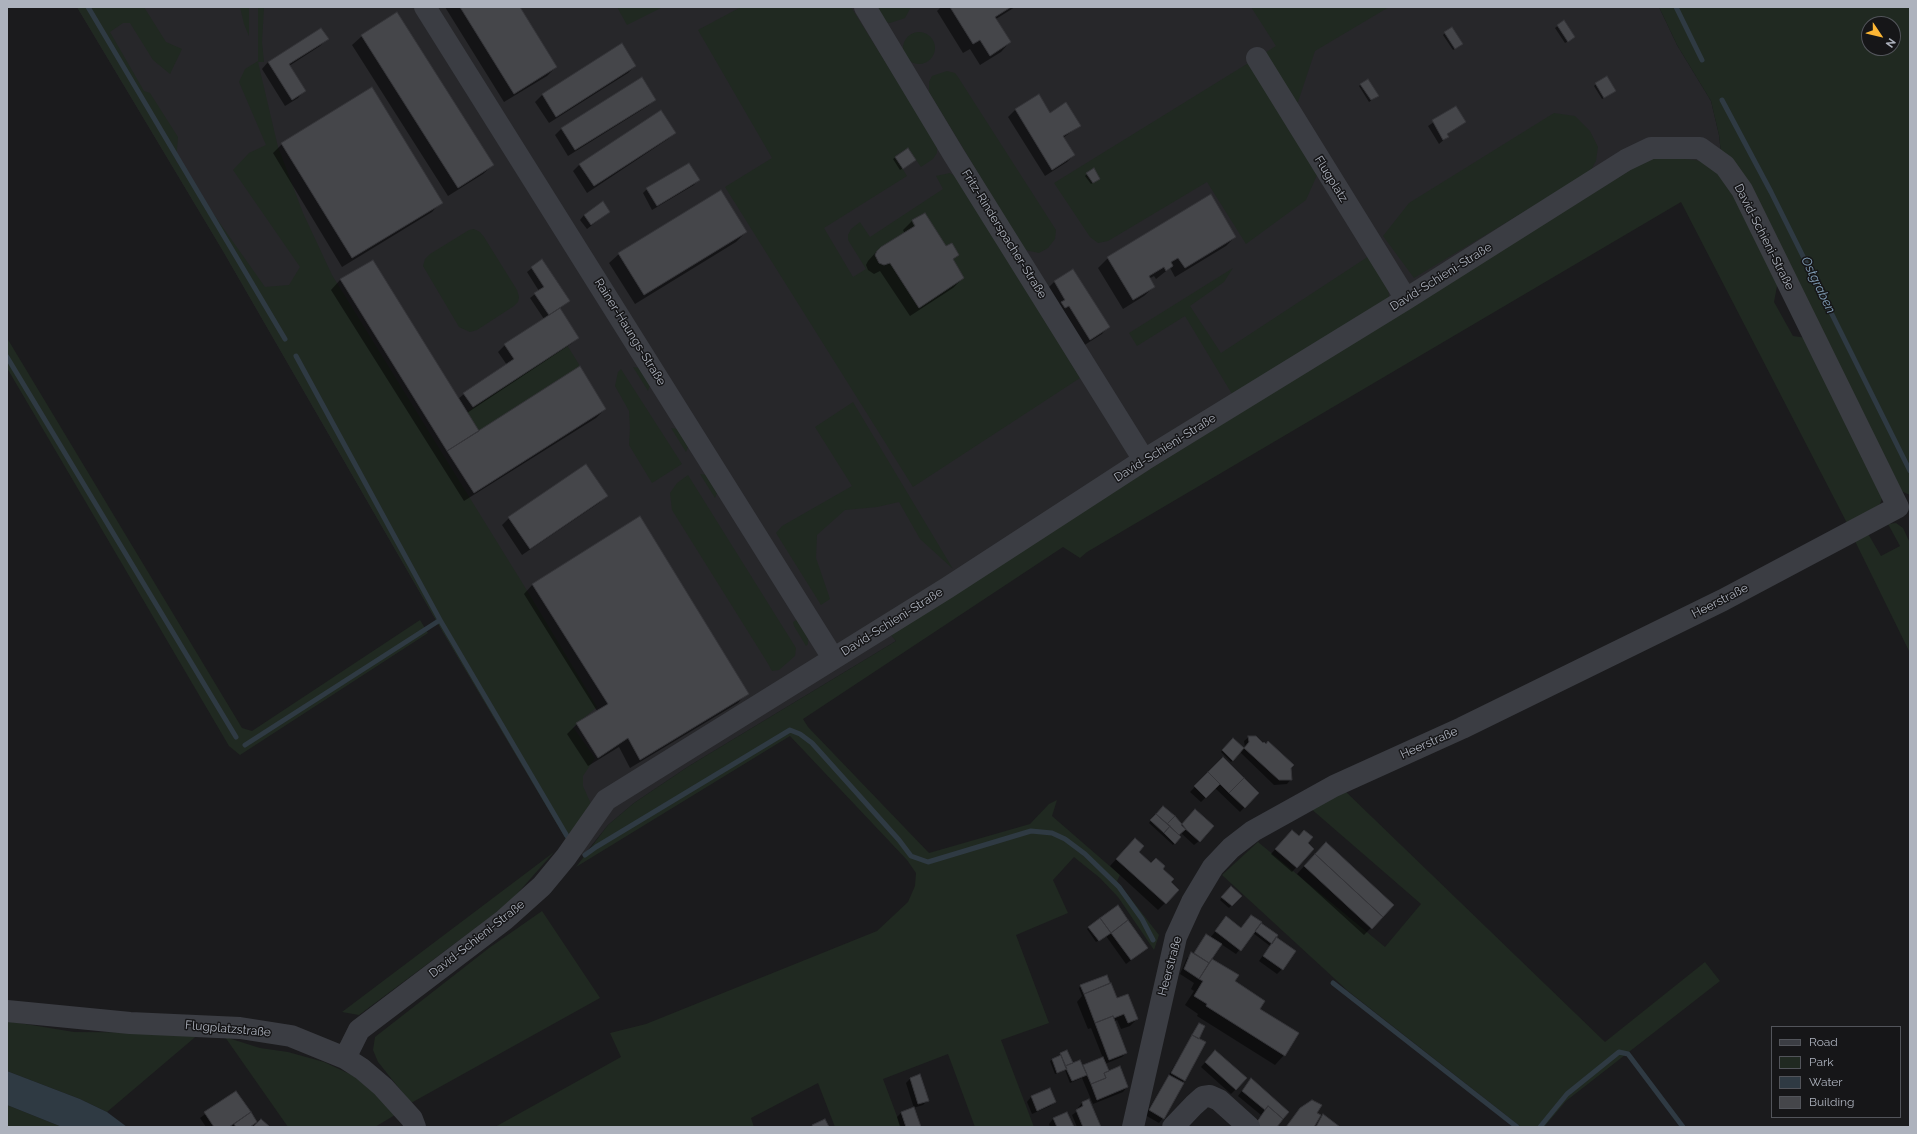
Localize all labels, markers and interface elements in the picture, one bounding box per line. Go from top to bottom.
north arrow [1861,16,1901,56]
text: N [1883,35,1898,50]
street label: Flugplatz [1311,153,1351,205]
street label: Fritz-Rinderspacher-Straße [958,167,1050,301]
street label: David-Schieni-Straße [1731,182,1797,292]
street label: David-Schieni-Straße [1387,240,1495,314]
water label: Ostgraben [1798,254,1838,316]
street label: Rainer-Haungs-Straße [591,276,669,388]
street label: David-Schieni-Straße [1111,411,1219,485]
street label: Heerstraße [1689,581,1751,621]
street label: David-Schieni-Straße [838,585,946,659]
street label: Heerstraße [1398,724,1460,762]
street label: David-Schieni-Straße [426,897,528,981]
street label: Heerstraße [1155,935,1185,997]
street label: Flugplatzstraße [184,1018,272,1040]
legend [1771,1026,1901,1118]
text: Road [1809,1035,1838,1049]
text: Park [1809,1055,1834,1069]
text: Water [1809,1075,1843,1089]
text: Building [1809,1095,1855,1109]

